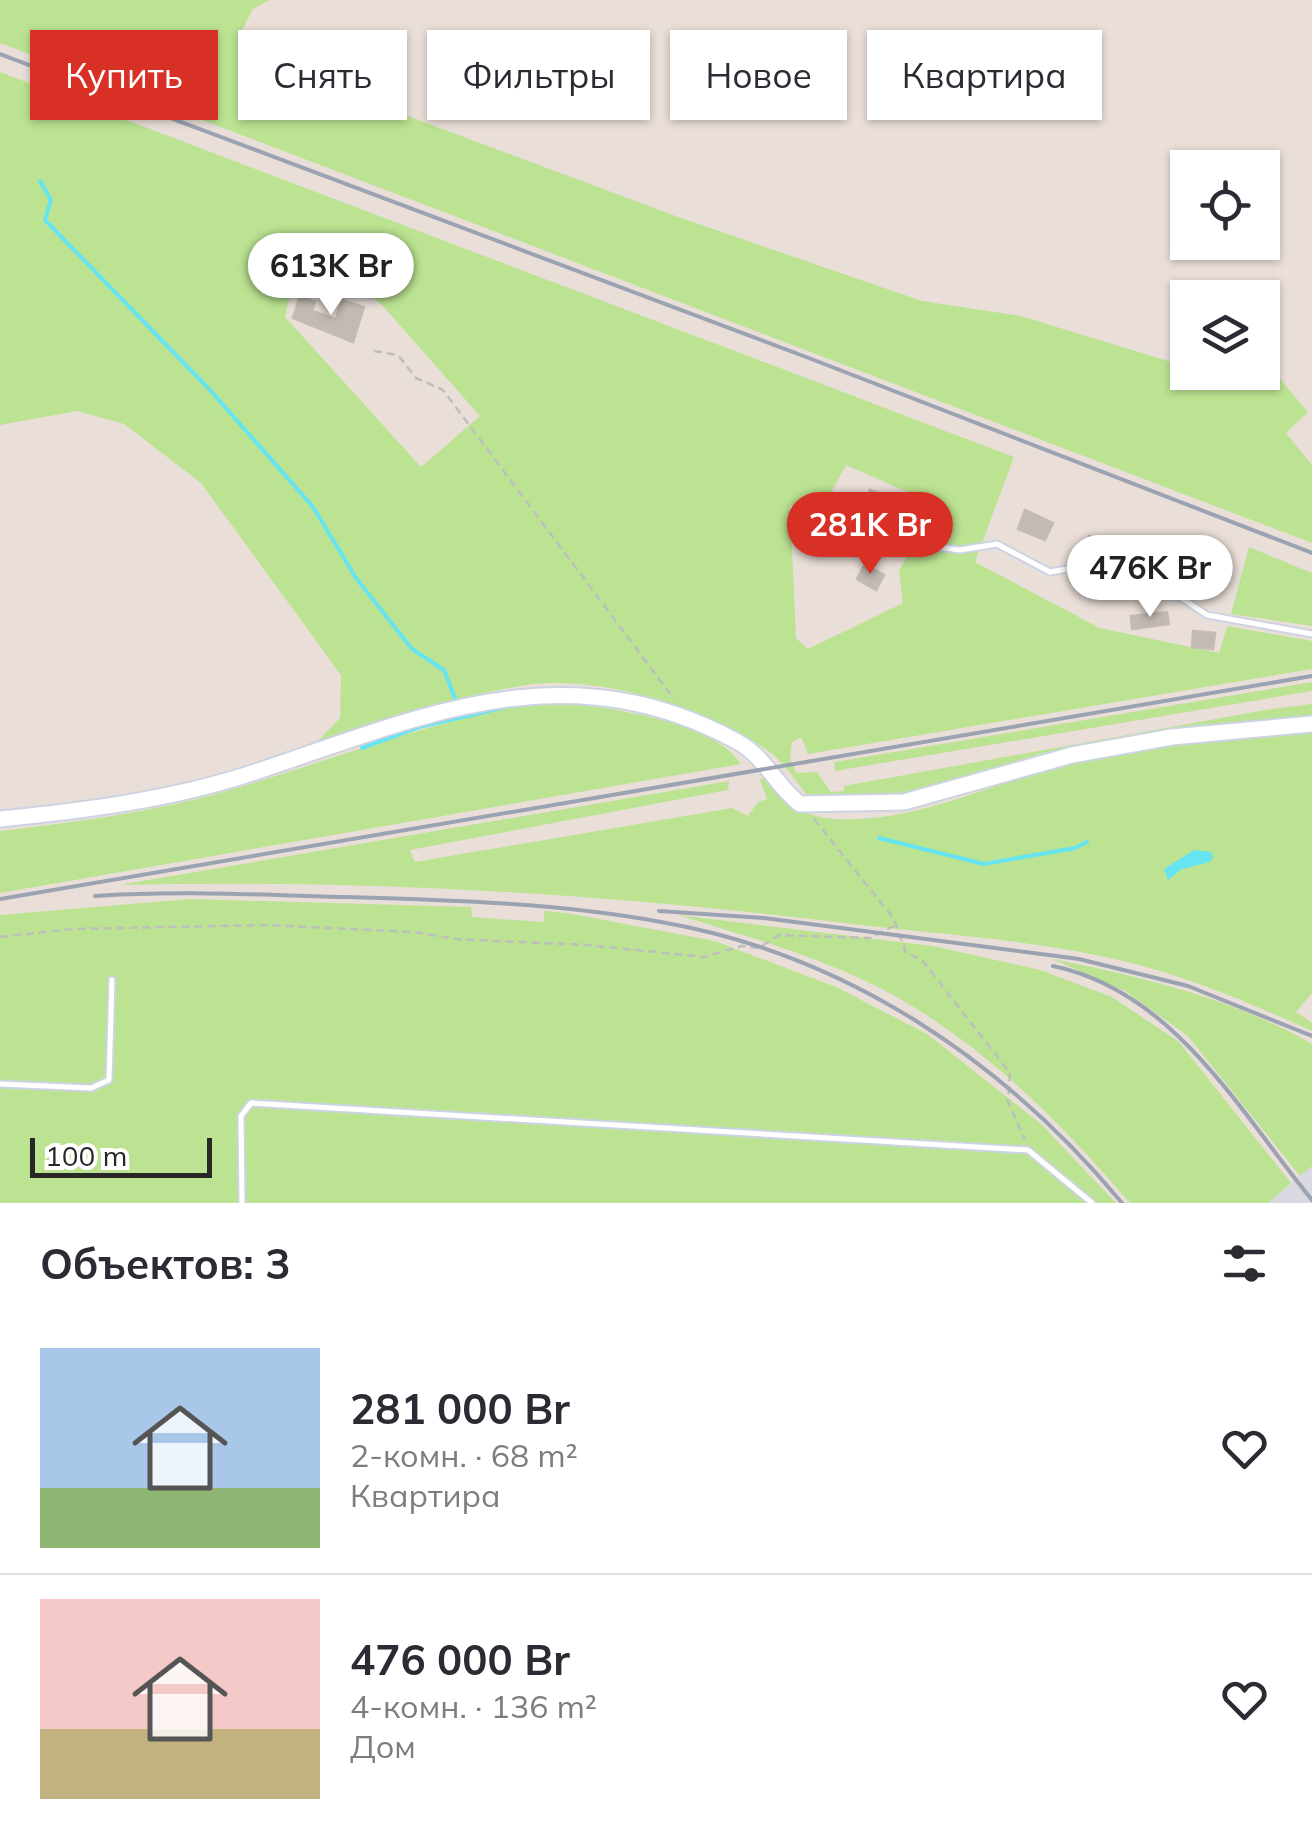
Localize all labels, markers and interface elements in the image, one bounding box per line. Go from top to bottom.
chip: Купить [30,30,218,120]
chip: Снять [238,30,407,120]
chip: Фильтры [427,30,650,120]
chip: Новое [670,30,847,120]
chip: Квартира [867,30,1102,120]
map controls [1170,150,1280,390]
button: locate [1170,150,1280,260]
pin: 613K Br [239,233,423,318]
text: 613K Br [270,245,392,285]
button: layers [1170,280,1280,390]
pin: 281K Br [778,492,962,577]
text: 281K Br [809,504,931,544]
pin: 476K Br [1058,535,1242,620]
text: 476K Br [1089,547,1211,587]
scale bar [30,1133,212,1178]
text: 100 m [45,1138,127,1173]
icon: filters [1217,1236,1272,1291]
text: Объектов: 3 [40,1237,290,1290]
text: 281 000 Br [350,1382,570,1435]
icon: home [120,1388,240,1508]
icon: heart [1217,1421,1272,1476]
text: 2-комн. · 68 m² [350,1435,578,1475]
text: Квартира [350,1475,501,1515]
text: 476 000 Br [350,1633,570,1686]
icon: home [120,1639,240,1759]
icon: heart [1217,1672,1272,1727]
text: 4-комн. · 136 m² [350,1686,597,1726]
text: Дом [350,1726,416,1766]

